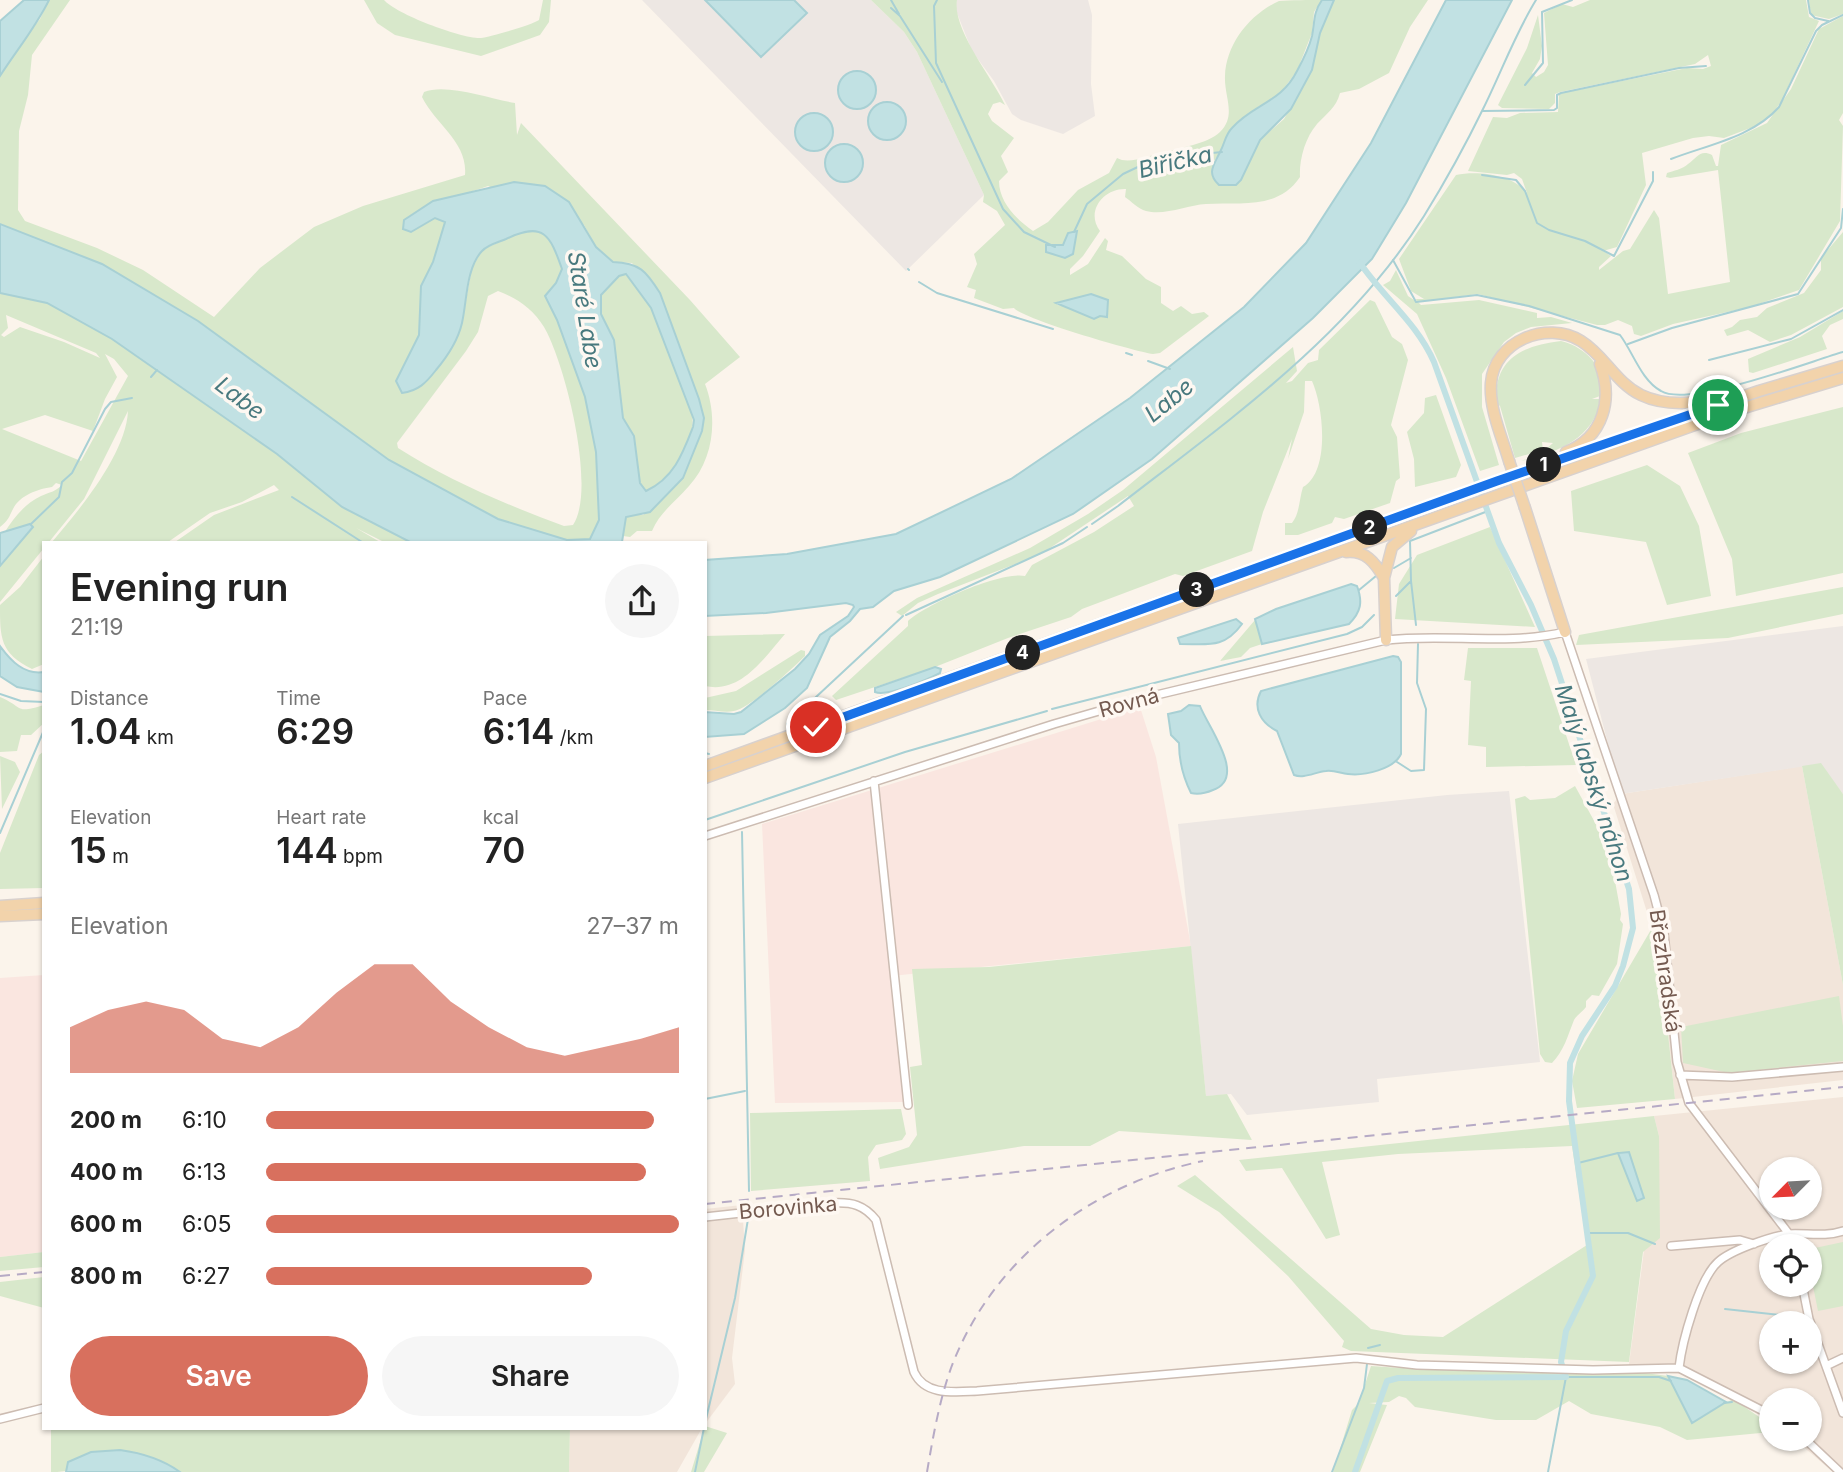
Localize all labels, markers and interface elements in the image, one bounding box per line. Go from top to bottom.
water label: Biřička [1135,140,1215,184]
water label: Staré Labe [562,249,608,371]
water label: Labe [210,370,270,426]
water label: Labe [1139,372,1199,428]
pin [1688,375,1748,435]
icon: arrive [1699,386,1737,424]
pin: 1 [1526,448,1562,482]
text: 1 [1539,453,1548,476]
pin: 2 [1352,510,1388,546]
text: 2 [1364,516,1375,539]
text: Evening run [70,564,288,610]
button: share [605,564,679,638]
pin: 3 [1180,572,1214,608]
text: 3 [1190,578,1203,601]
text: 21:19 [70,613,124,641]
pin: 4 [1006,636,1040,670]
text: 4 [1016,641,1029,664]
water label: Malý labský náhon [1549,680,1639,886]
street label: Rovná [1096,682,1162,723]
text: Distance [70,687,148,710]
text: Time [276,687,321,710]
text: Pace [483,687,527,710]
pin [786,697,846,757]
icon: check [797,708,835,746]
text: 1.04 [70,710,141,752]
text: 6:29 [276,710,354,752]
text: 6:14 [483,710,554,752]
text: km [141,726,174,749]
text: /km [554,726,594,749]
text: Elevation [70,806,151,829]
text: Heart rate [276,806,366,829]
text: kcal [483,806,519,829]
text: 15 [70,829,107,871]
text: 144 [276,829,338,871]
text: 70 [483,829,525,871]
text: m [107,845,129,868]
text: bpm [338,845,383,868]
street label: Březhradská [1644,908,1687,1034]
text: Elevation [70,912,169,940]
text: 27–37 m [587,912,679,940]
text: 200 m [70,1106,142,1134]
text: 6:10 [182,1106,227,1134]
north arrow [1759,1157,1822,1220]
map controls [1759,1157,1822,1451]
text: 400 m [70,1158,143,1186]
text: 6:13 [182,1158,226,1186]
street label: Borovinka [738,1191,838,1224]
text: 600 m [70,1210,142,1238]
text: 6:05 [182,1210,231,1238]
button: locate [1759,1234,1822,1297]
text: 800 m [70,1262,142,1290]
text: 6:27 [182,1262,230,1290]
button: + [1759,1311,1822,1374]
button: Save [70,1336,368,1416]
button: Share [382,1336,679,1416]
button: − [1759,1388,1822,1451]

